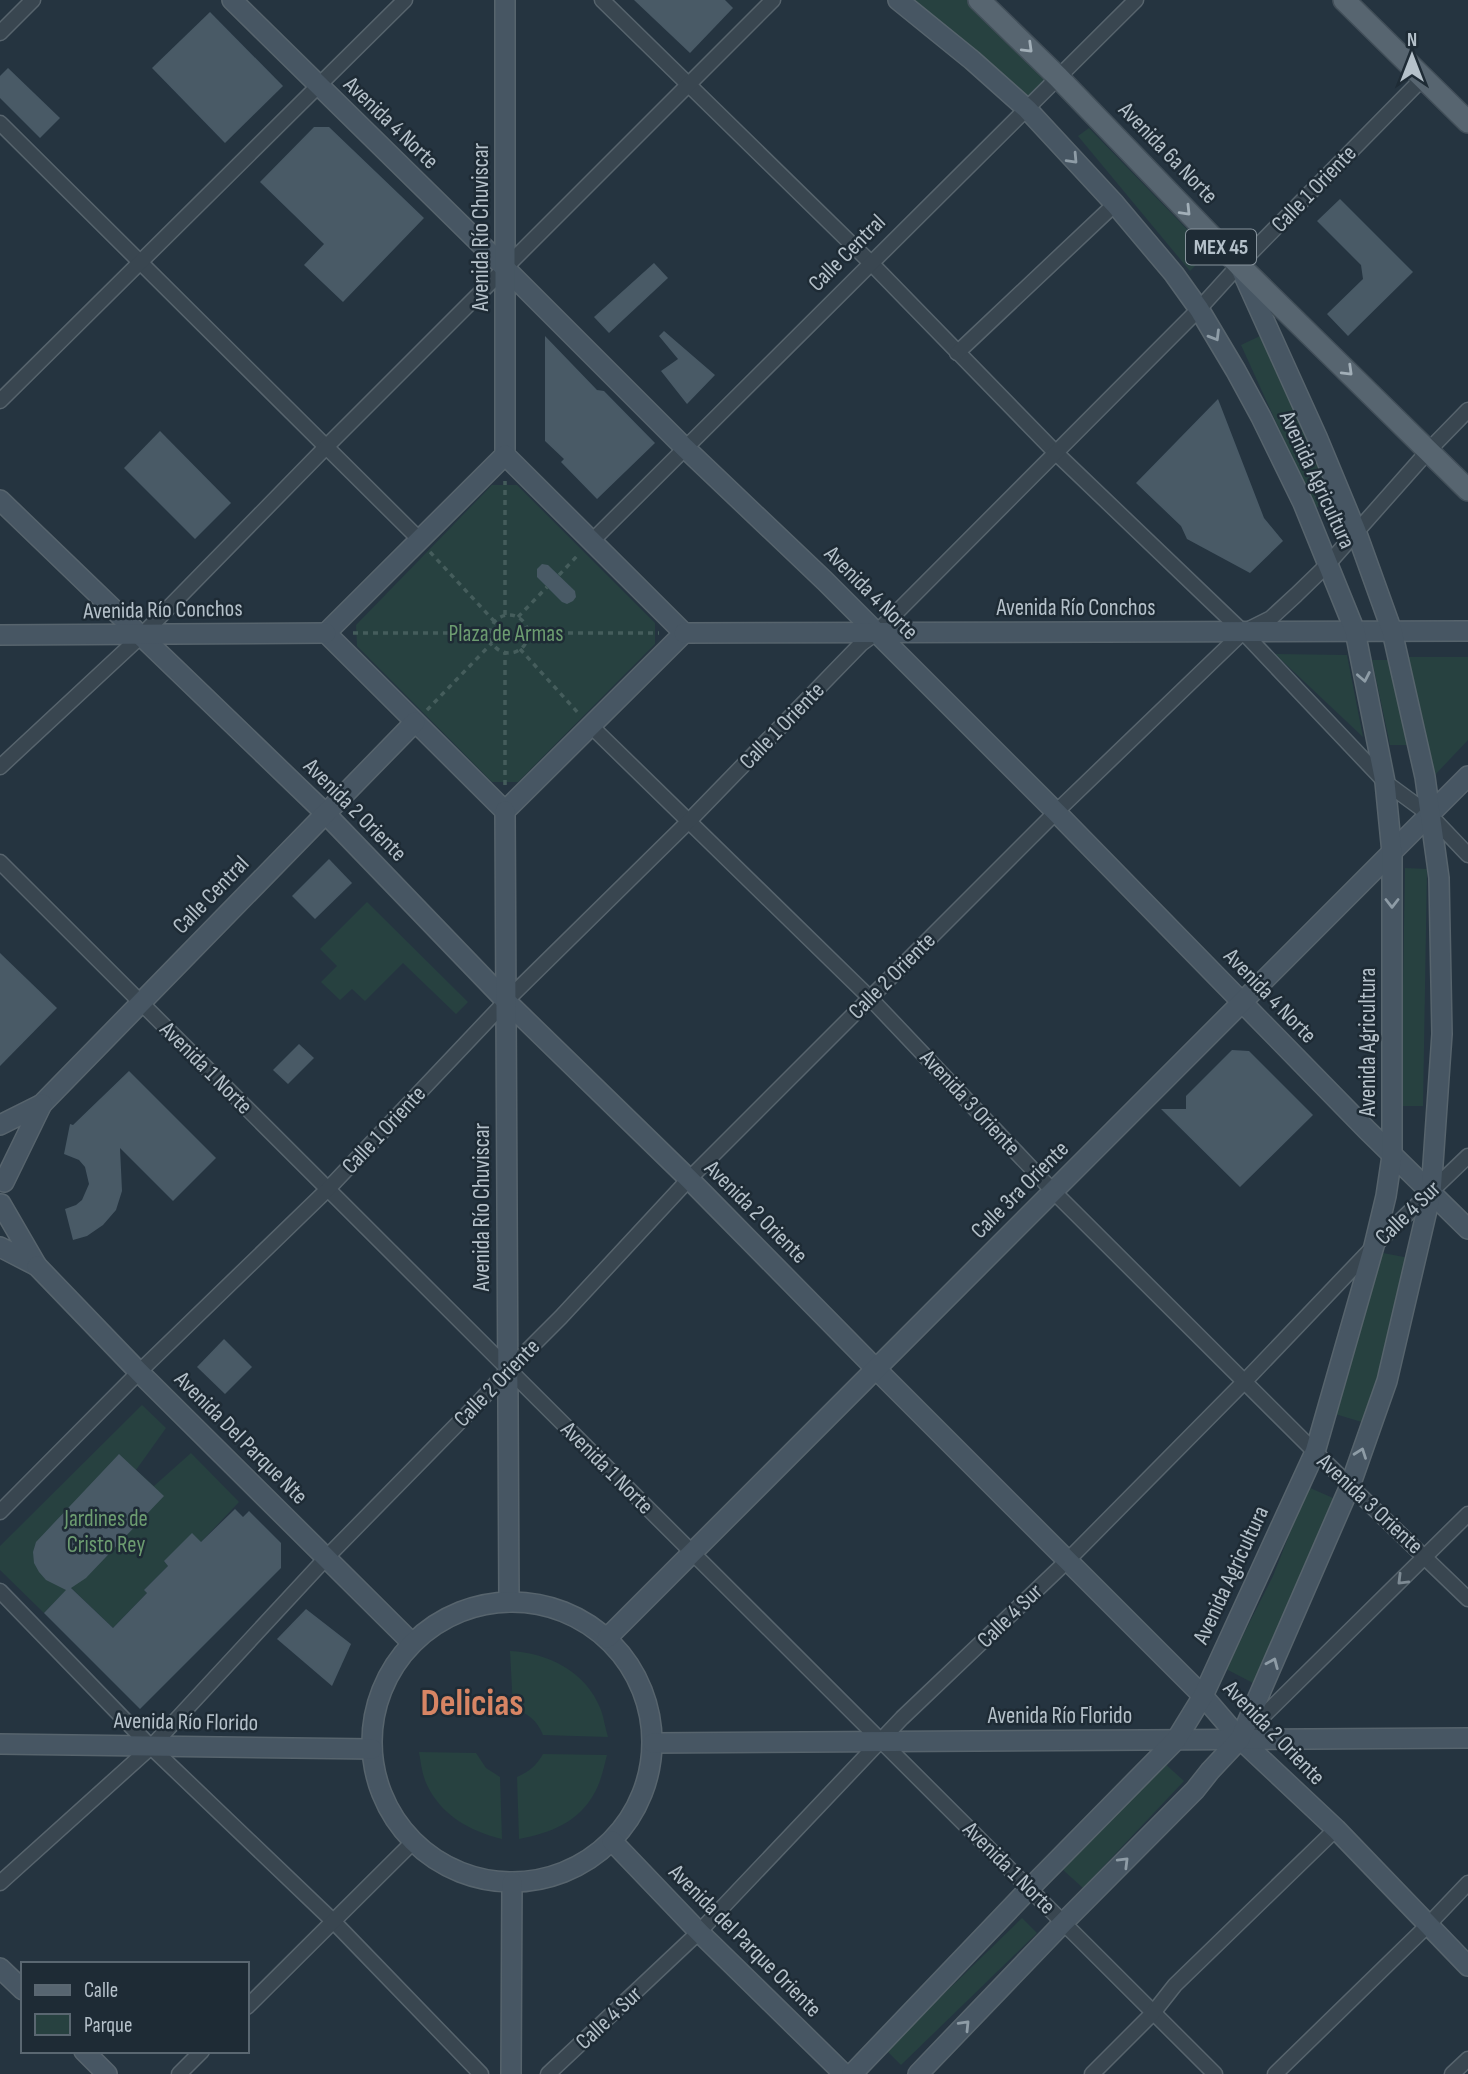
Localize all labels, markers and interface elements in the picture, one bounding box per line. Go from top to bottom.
north arrow [1377,21,1447,91]
text: N [1407,29,1417,52]
one-way arrow [1020,39,1033,52]
street label: Avenida 4 Norte [337,70,444,175]
street label: Avenida 6a Norte [1112,96,1223,210]
street label: Calle 1 Oriente [1266,140,1362,238]
street label: Avenida Río Chuviscar [467,142,495,312]
one-way arrow [1065,151,1077,164]
one-way arrow [1178,202,1191,215]
street label: Calle Central [803,209,891,297]
road number: MEX 45 [1186,230,1256,264]
one-way arrow [1207,328,1220,341]
one-way arrow [1339,363,1352,376]
street label: Avenida Agricultura [1272,406,1361,553]
street label: Avenida 4 Norte [818,540,924,646]
street label: Avenida Río Conchos [995,594,1156,622]
street label: Avenida Río Conchos [82,595,243,625]
park label: Plaza de Armas [449,620,563,648]
one-way arrow [1356,671,1371,683]
street label: Calle 1 Oriente [734,677,830,775]
street label: Avenida 2 Oriente [297,752,412,867]
street label: Calle Central [167,850,255,940]
one-way arrow [1384,898,1400,908]
street label: Calle 2 Oriente [843,927,941,1025]
street label: Avenida 4 Norte [1217,942,1322,1049]
street label: Avenida Agricultura [1354,968,1382,1117]
street label: Avenida 1 Norte [153,1015,258,1120]
street label: Avenida 3 Oriente [913,1043,1026,1162]
street label: Calle 1 Oriente [336,1080,432,1180]
street label: Avenida Río Chuviscar [468,1122,496,1292]
street label: Calle 3ra Oriente [965,1135,1075,1245]
street label: Avenida 2 Oriente [698,1154,813,1269]
street label: Calle 4 Sur [1369,1175,1447,1251]
street label: Calle 2 Oriente [448,1333,546,1433]
street label: Avenida Del Parque Nte [168,1365,313,1510]
street label: Avenida 1 Norte [554,1415,659,1520]
street label: Avenida 3 Oriente [1310,1447,1429,1560]
one-way arrow [1353,1448,1367,1460]
street label: Avenida Agricultura [1186,1502,1275,1649]
park label: Jardines de Cristo Rey [63,1505,148,1559]
one-way arrow [1397,1571,1410,1584]
street label: Calle 4 Sur [971,1578,1049,1654]
one-way arrow [1265,1658,1279,1670]
street label: Avenida 2 Oriente [1217,1674,1331,1791]
district label: Delicias [421,1682,523,1726]
street label: Avenida Río Florido [987,1702,1132,1730]
street label: Avenida Río Florido [113,1707,258,1737]
street label: Avenida 1 Norte [956,1815,1061,1920]
street label: Avenida del Parque Oriente [662,1858,827,2023]
one-way arrow [1116,1858,1128,1870]
legend [21,1962,248,2053]
text: Calle [84,1978,118,2003]
street label: Calle 4 Sur [570,1980,648,2056]
text: Parque [84,2013,132,2038]
one-way arrow [957,2020,970,2033]

